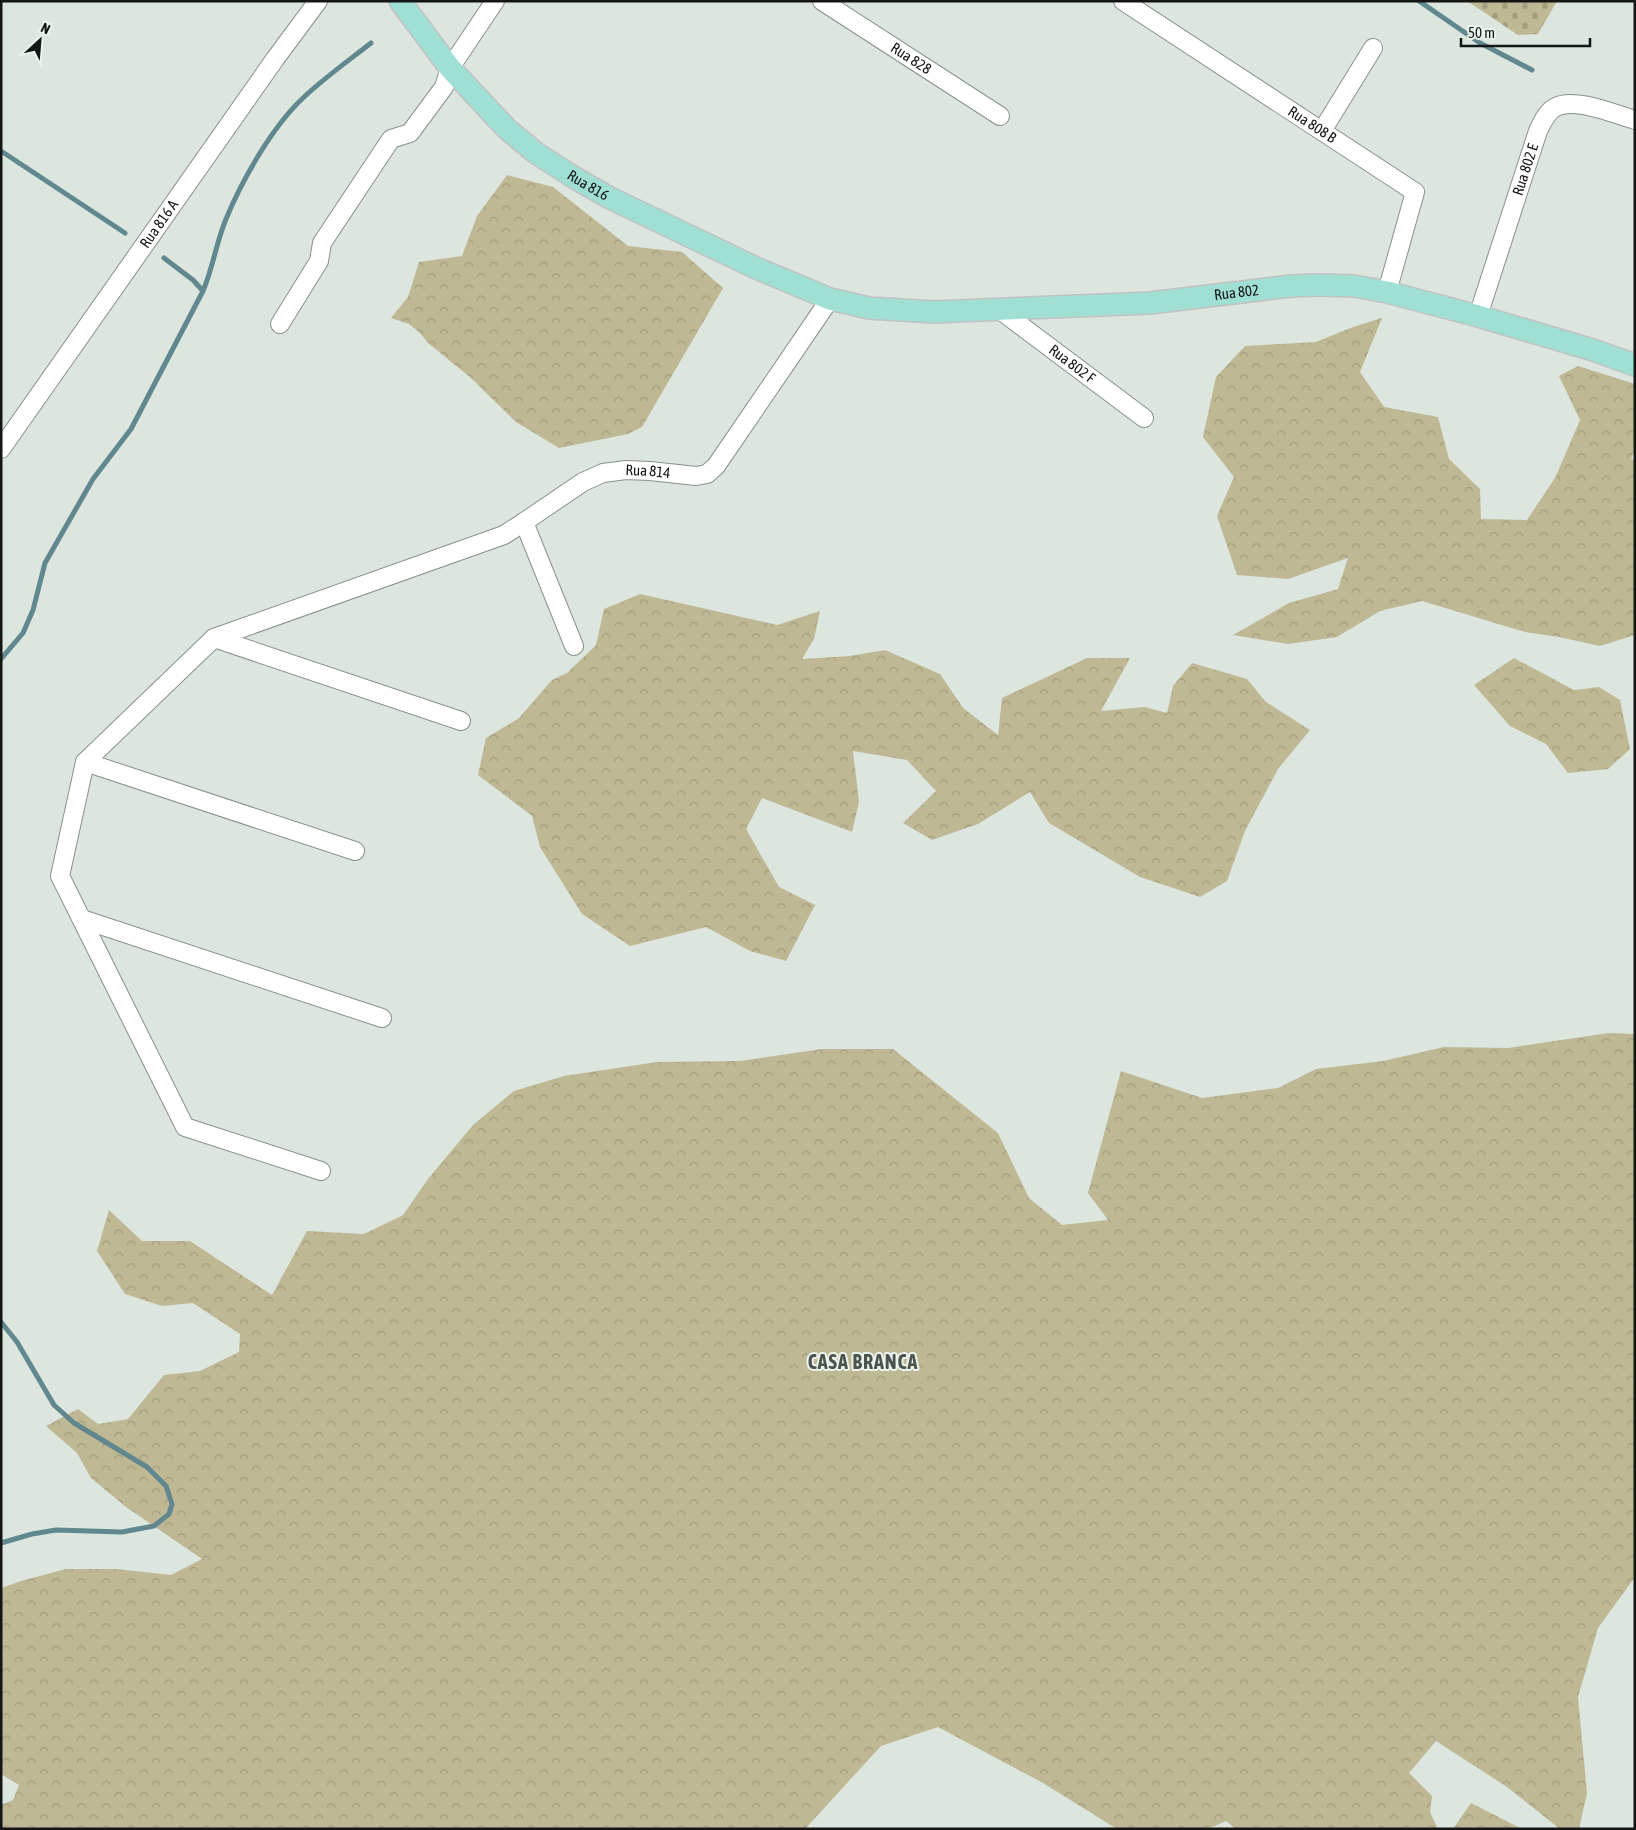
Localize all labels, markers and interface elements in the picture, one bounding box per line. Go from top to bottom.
north arrow [15,15,65,65]
scale bar [1461,15,1590,47]
text: N [38,19,53,37]
text: 50 m [1468,24,1495,41]
street label: Rua 828 [888,39,935,77]
street label: Rua 808 B [1285,102,1340,146]
street label: Rua 802 E [1509,141,1542,197]
street label: Rua 816 [564,166,612,204]
street label: Rua 816 A [136,196,182,251]
street label: Rua 802 [1213,281,1260,303]
street label: Rua 802 F [1046,341,1099,386]
street label: Rua 814 [625,461,671,481]
district label: CASA BRANCA [808,1350,918,1373]

